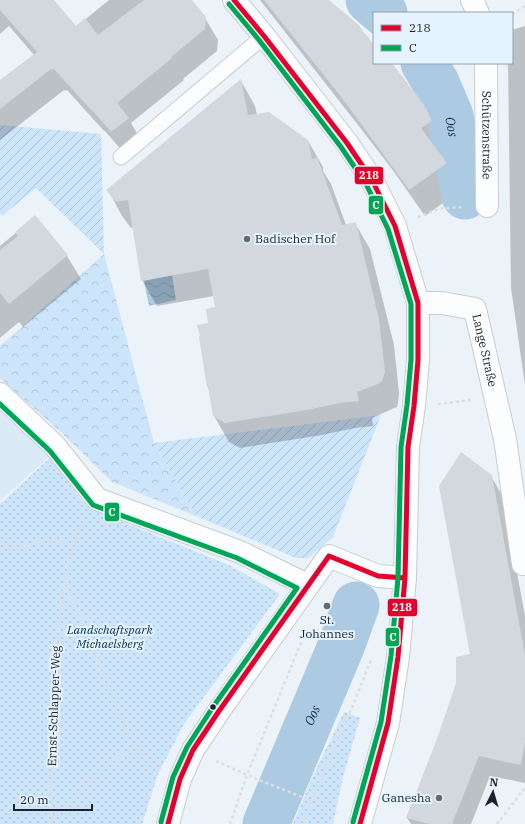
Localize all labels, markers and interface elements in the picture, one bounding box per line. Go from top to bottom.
legend [373,12,513,64]
text: 218 [409,20,431,35]
text: C [409,40,417,55]
street label: Schützenstraße [479,91,495,179]
water label: Oos [441,115,462,138]
line badge: 218 [354,166,384,185]
text: 218 [359,168,379,182]
line badge: C [368,195,384,215]
text: C [372,198,380,212]
place label: Badischer Hof [255,231,336,246]
marker: Badischer Hof [242,234,252,244]
street label: Lange Straße [469,312,501,388]
line badge: C [104,502,120,522]
text: C [108,505,116,519]
line badge: 218 [387,598,418,617]
text: 218 [392,600,412,614]
marker: St. Johannes [322,601,332,611]
place label: St. Johannes [300,612,354,641]
park label: Landschaftspark Michaelsberg [66,622,154,651]
line badge: C [385,627,400,647]
text: C [389,630,397,644]
street label: Ernst-Schlapper-Weg [44,645,63,767]
unlabelled marker [208,702,218,712]
water label: Oos [301,703,324,728]
north arrow [473,772,513,812]
text: N [489,775,499,789]
scale bar [14,786,92,812]
place label: Ganesha [382,790,431,805]
text: 20 m [20,792,49,807]
marker: Ganesha [434,793,444,803]

